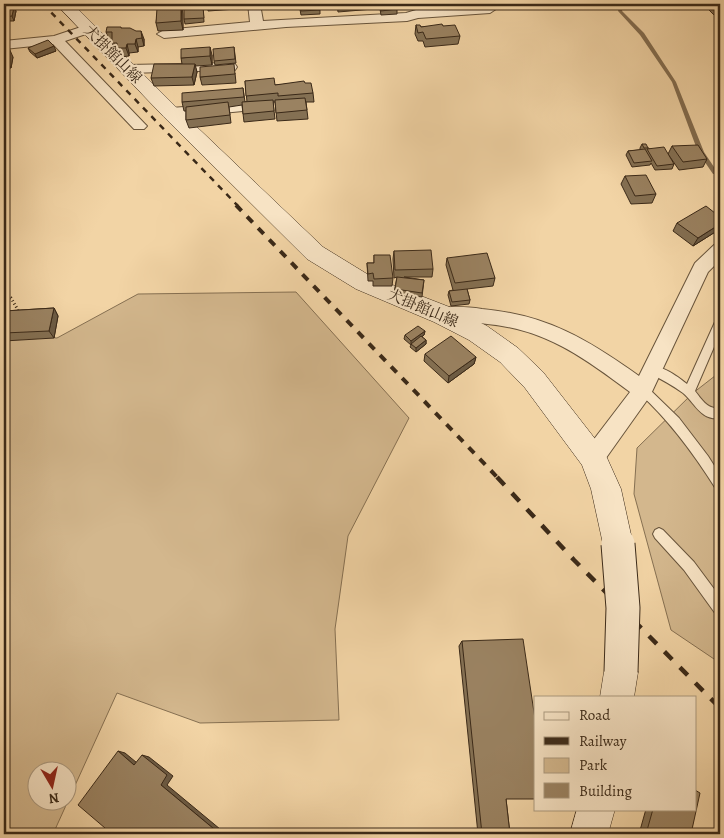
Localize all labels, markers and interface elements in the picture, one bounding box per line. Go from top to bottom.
street label: 犬掛館山線 [79,20,147,88]
street label: 犬掛館山線 [385,284,461,332]
legend [534,696,696,810]
text: Road [579,705,611,725]
text: Railway [579,731,627,751]
text: Park [579,755,608,775]
north arrow [28,760,78,810]
text: Building [579,781,632,801]
text: N [47,788,60,809]

